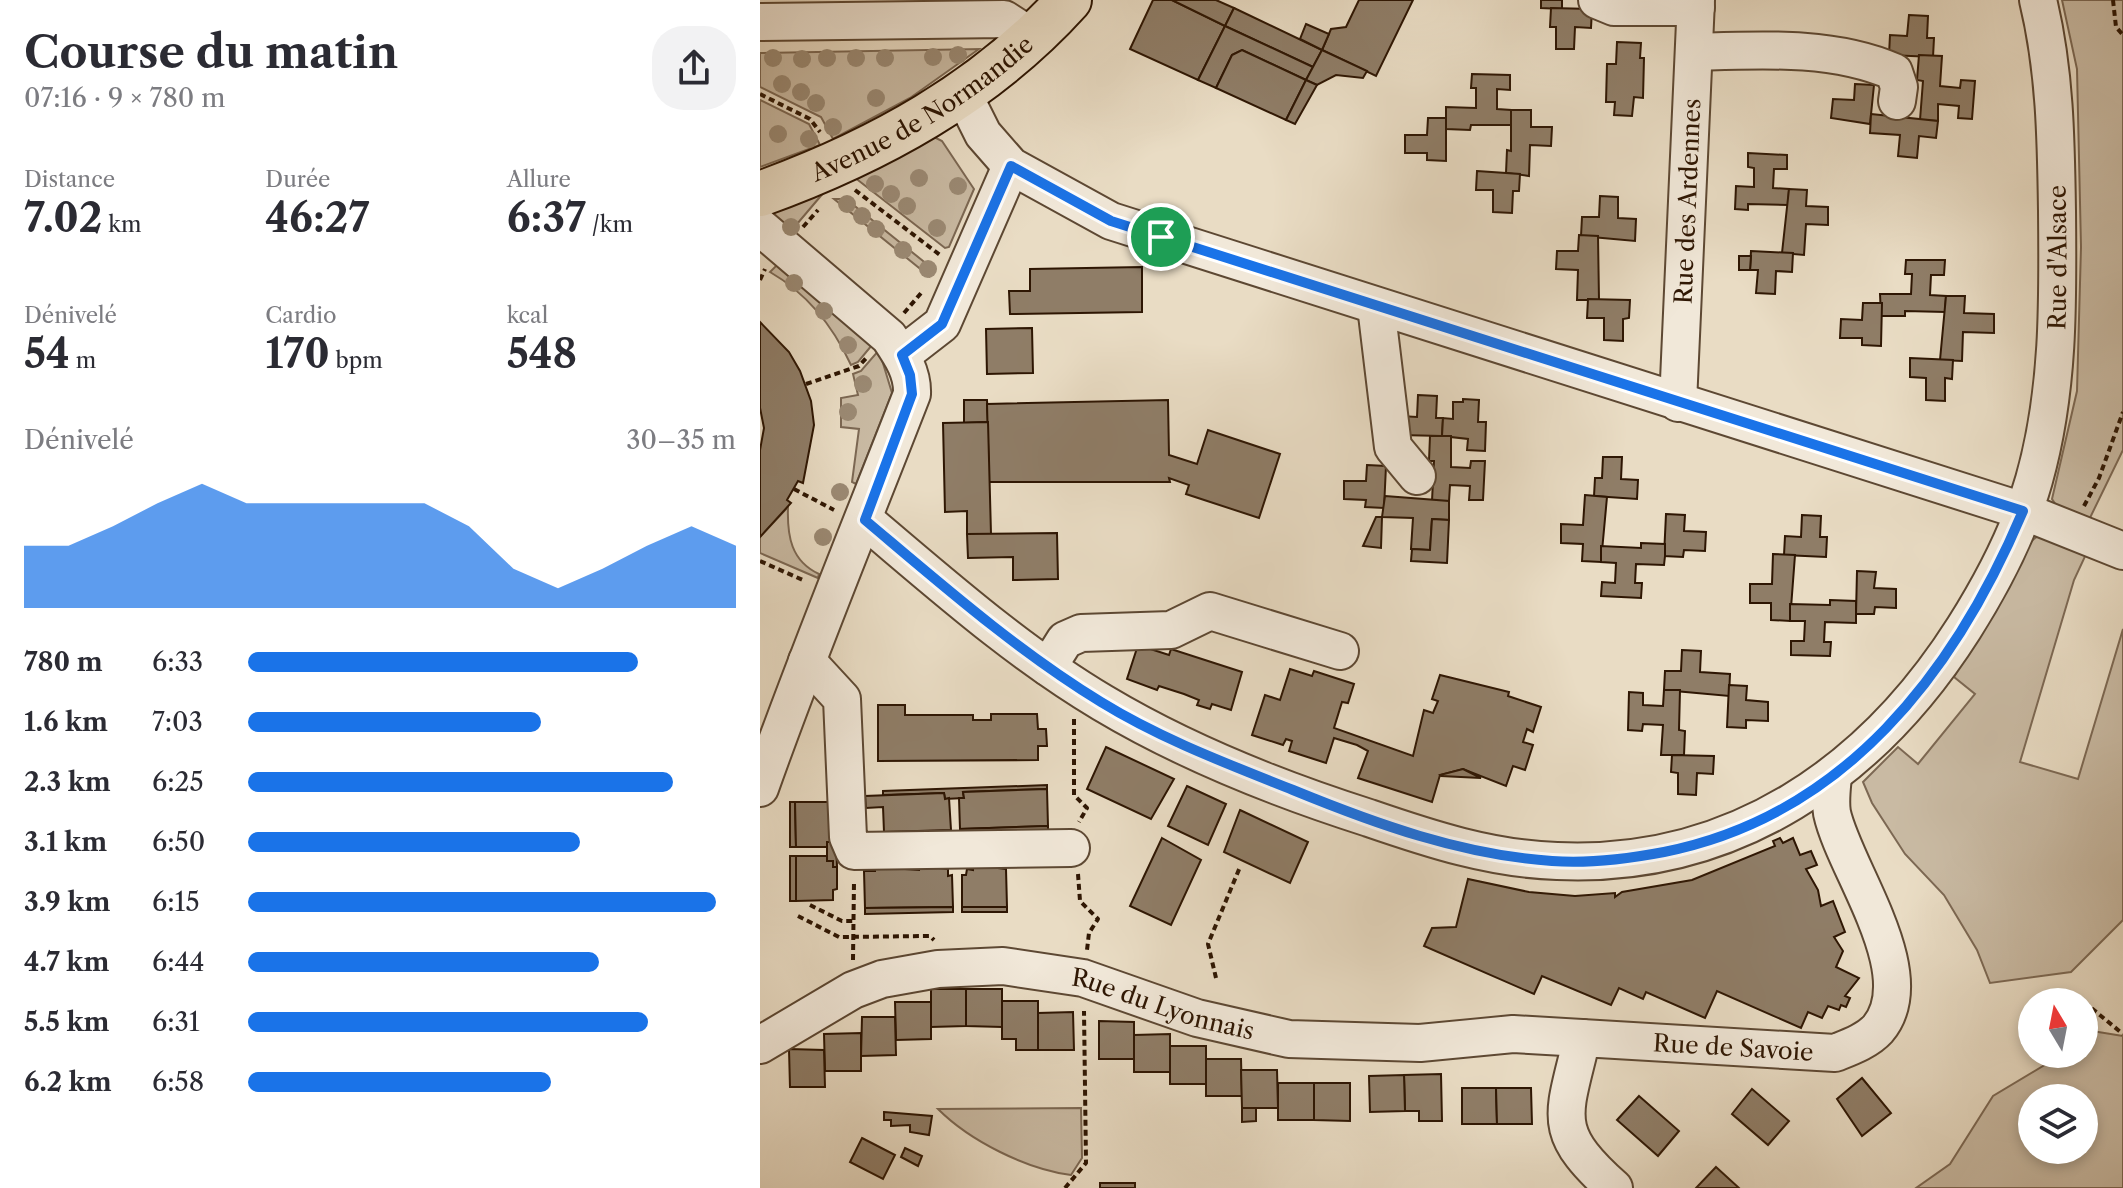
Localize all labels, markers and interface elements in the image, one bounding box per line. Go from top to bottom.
text: Course du matin [24,25,398,79]
button: share [652,26,736,110]
street label: Avenue de Normandie [806,29,1039,187]
text: 07:16 · 9 × 780 m [24,82,225,114]
street label: Rue des Ardennes [1668,98,1706,305]
text: Distance [24,166,115,193]
text: Durée [265,166,330,193]
text: Allure [507,166,571,193]
street label: Rue d'Alsace [2042,185,2072,330]
text: 7.02 [24,193,102,242]
text: 46:27 [265,193,369,242]
text: 6:37 [507,193,586,242]
pin [1127,203,1195,271]
text: km [102,211,141,238]
text: /km [586,211,633,238]
icon: arrive [1139,215,1183,259]
text: Dénivelé [24,302,117,329]
text: Cardio [265,302,336,329]
text: kcal [507,302,548,329]
text: 54 [24,329,70,378]
text: 170 [265,329,330,378]
text: 548 [507,329,577,378]
text: m [70,347,96,374]
text: bpm [330,347,383,374]
text: Dénivelé [24,424,134,456]
text: 30–35 m [626,424,736,456]
text: 780 m [24,646,103,678]
text: 6:33 [152,646,203,678]
text: 1.6 km [24,706,108,738]
text: 7:03 [152,706,203,738]
text: 2.3 km [24,766,111,798]
text: 6:25 [152,766,204,798]
text: 3.1 km [24,826,107,858]
text: 6:50 [152,826,205,858]
text: 3.9 km [24,886,110,918]
text: 6:15 [152,886,200,918]
text: 4.7 km [24,946,109,978]
text: 6:44 [152,946,205,978]
street label: Rue du Lyonnais [1070,962,1257,1045]
north arrow [2018,988,2098,1068]
map controls [2018,988,2098,1164]
text: 5.5 km [24,1006,109,1038]
text: 6:31 [152,1006,200,1038]
street label: Rue de Savoie [1652,1028,1814,1066]
text: 6.2 km [24,1066,112,1098]
text: 6:58 [152,1066,204,1098]
button: layers [2018,1084,2098,1164]

